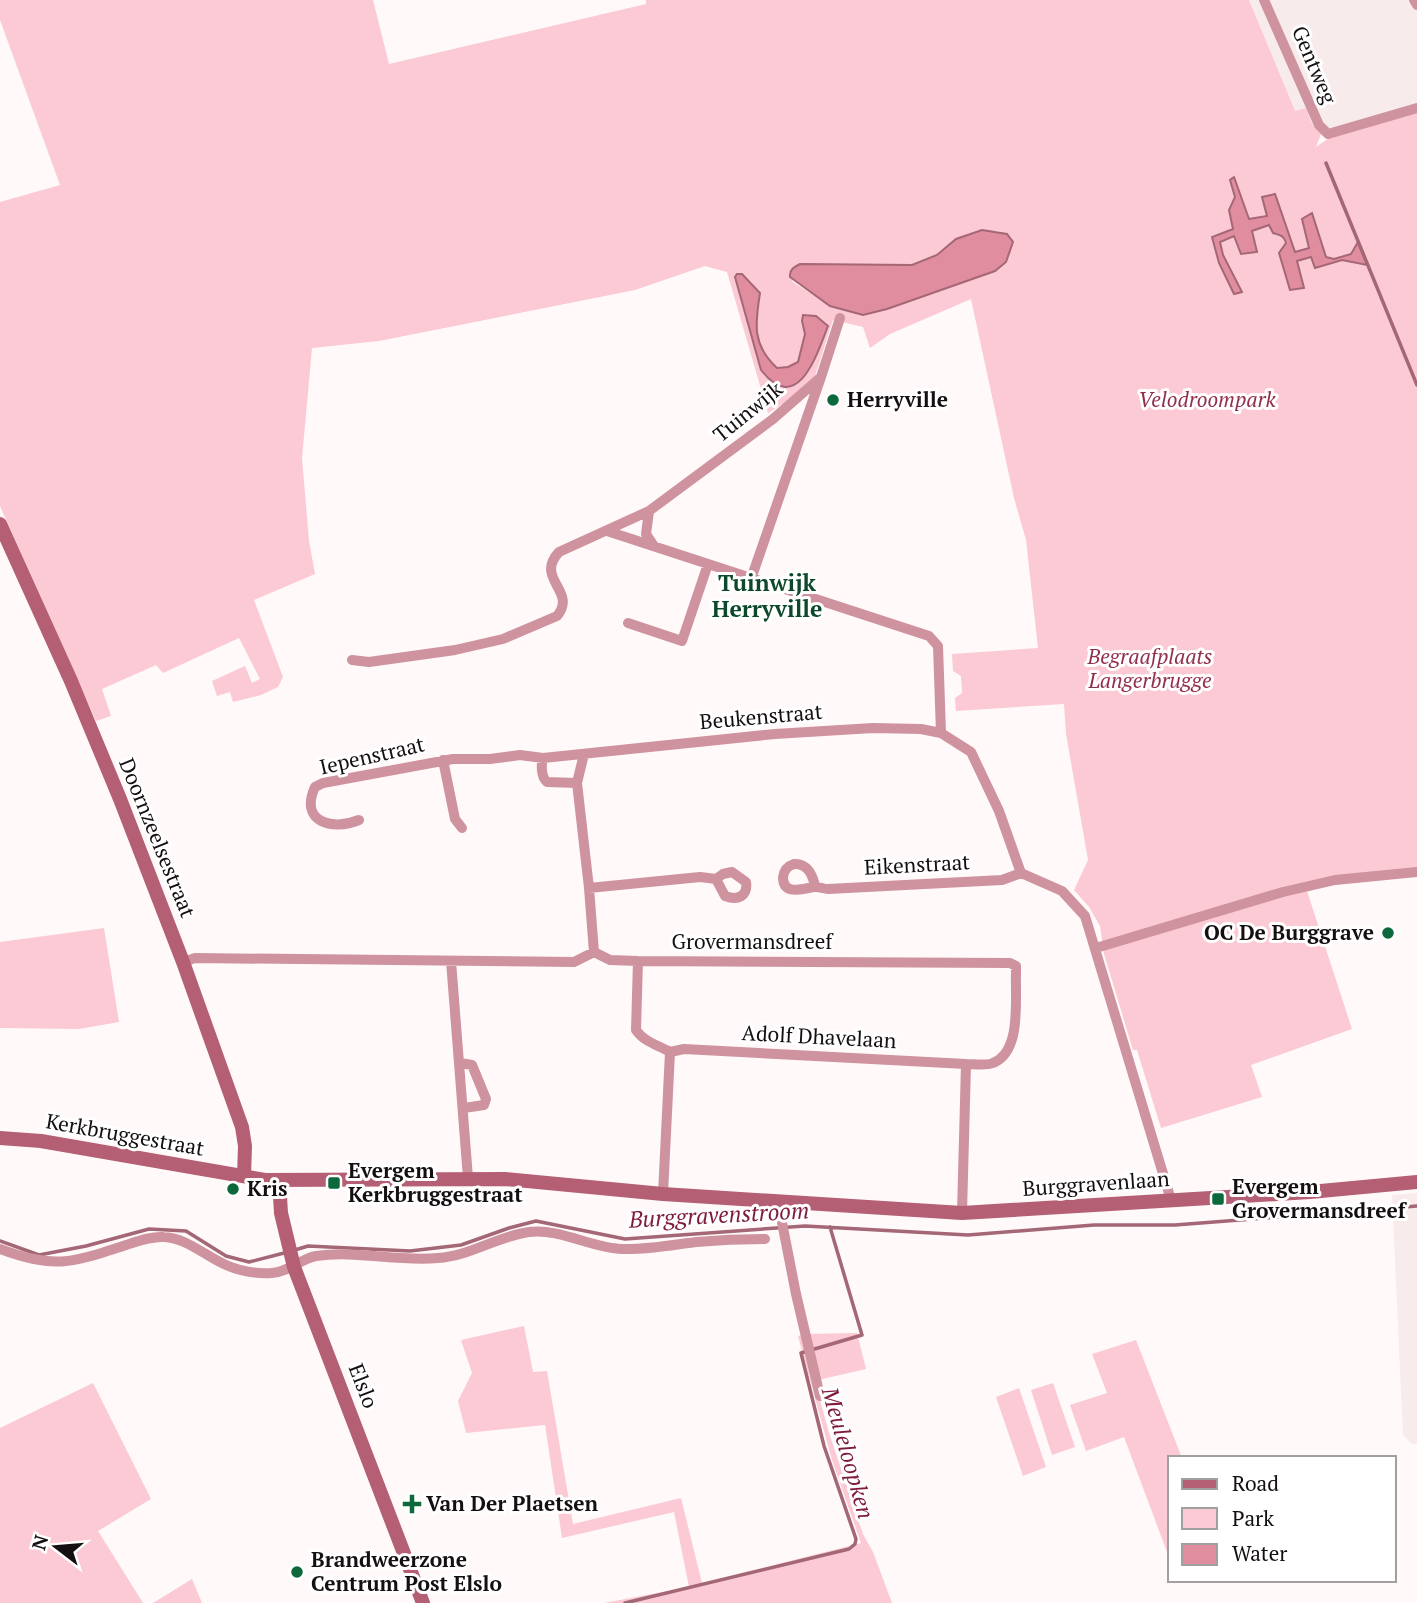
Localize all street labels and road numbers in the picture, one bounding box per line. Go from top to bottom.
street label: Gentweg [1286,21,1344,109]
street label: Tuinwijk [707,375,788,448]
street label: Beukenstraat [698,697,824,735]
street label: Iepenstraat [317,729,427,781]
street label: Doornzeelsestraat [113,754,203,922]
street label: Eikenstraat [863,847,971,881]
street label: Grovermansdreef [672,927,834,955]
street label: Adolf Dhavelaan [741,1018,898,1054]
street label: Kerkbruggestraat [44,1106,207,1162]
street label: Burggravenlaan [1022,1164,1171,1202]
street label: Elslo [343,1359,385,1412]

